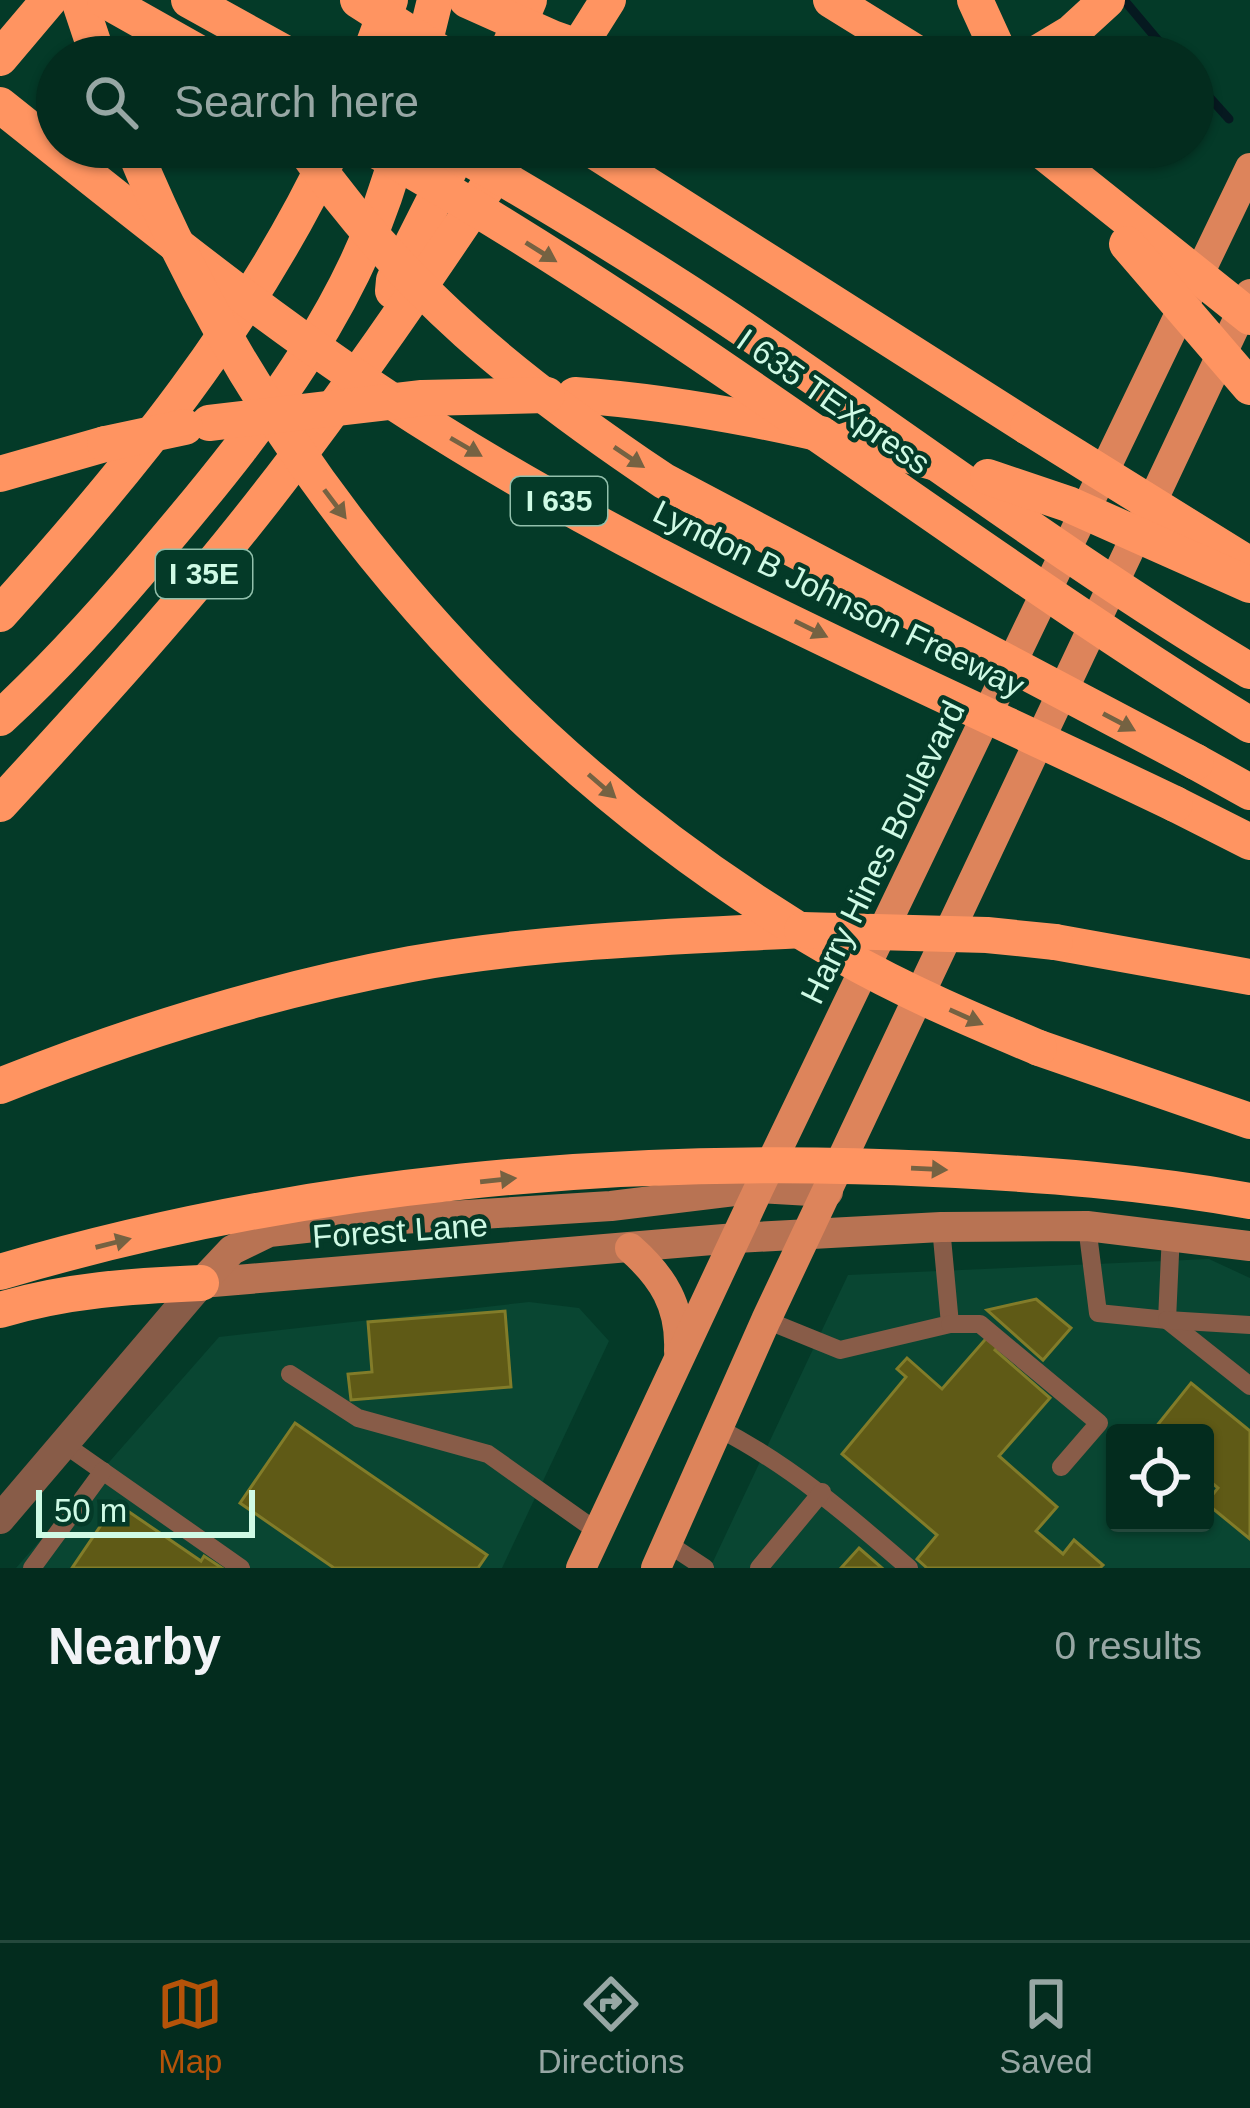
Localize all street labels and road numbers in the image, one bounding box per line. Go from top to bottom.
street label: I 635 TEXpress [730,321,937,482]
road number: I 635 [511,477,607,525]
street label: Lyndon B Johnson Freeway [647,492,1031,705]
road number: I 35E [156,550,252,598]
street label: Harry Hines Boulevard [793,695,972,1010]
street label: Forest Lane [311,1206,489,1255]

